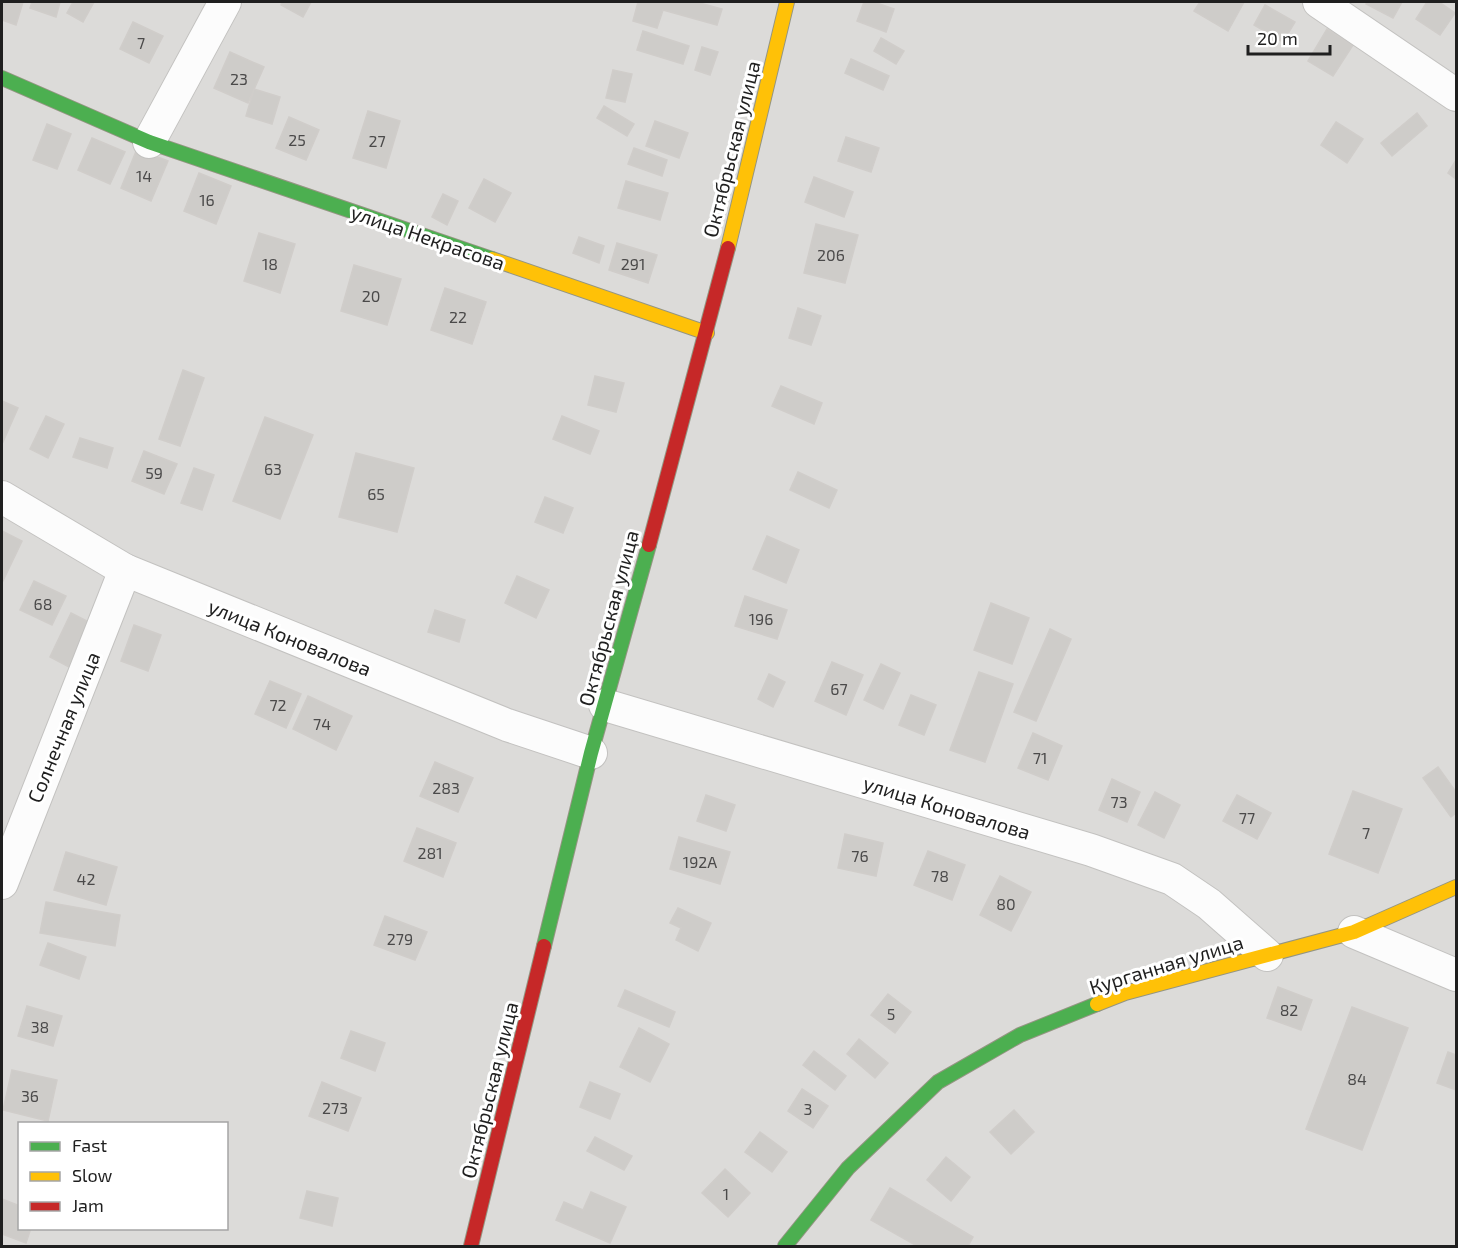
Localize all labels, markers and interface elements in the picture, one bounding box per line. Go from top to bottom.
scale bar [1248,18,1330,56]
text: 20 m [1257,27,1298,49]
house number: 7 [137,33,145,52]
street label: Октябрьская улица [697,58,766,240]
house number: 23 [230,69,248,88]
house number: 25 [288,130,306,149]
house number: 27 [368,131,386,150]
house number: 14 [136,166,152,185]
house number: 16 [199,190,215,209]
street label: улица Некрасова [348,199,508,276]
house number: 206 [817,245,845,264]
house number: 18 [262,254,278,273]
house number: 291 [621,254,645,273]
house number: 20 [362,286,380,305]
house number: 22 [449,307,467,326]
house number: 63 [264,459,282,478]
house number: 59 [145,463,163,482]
house number: 65 [367,484,385,503]
street label: Октябрьская улица [573,527,644,709]
street label: улица Коновалова [205,593,375,682]
house number: 68 [34,594,52,613]
house number: 196 [749,609,773,628]
street label: Солнечная улица [22,648,105,806]
house number: 67 [830,679,848,698]
house number: 72 [269,695,287,714]
house number: 74 [313,714,331,733]
house number: 71 [1033,748,1047,767]
street label: улица Коновалова [860,770,1033,845]
house number: 283 [432,778,460,797]
house number: 73 [1110,792,1128,811]
house number: 77 [1239,808,1255,827]
house number: 7 [1362,823,1370,842]
house number: 281 [417,843,443,862]
house number: 76 [851,846,869,865]
house number: 192А [683,852,717,871]
house number: 78 [931,866,949,885]
house number: 42 [77,869,95,888]
house number: 80 [996,894,1016,913]
house number: 279 [387,929,413,948]
street label: Курганная улица [1086,929,1246,1000]
street label: Октябрьская улица [455,999,524,1181]
house number: 82 [1280,1000,1298,1019]
house number: 5 [887,1004,895,1023]
house number: 38 [31,1017,49,1036]
house number: 84 [1347,1069,1367,1088]
house number: 36 [21,1086,39,1105]
house number: 273 [322,1098,348,1117]
house number: 3 [804,1099,812,1118]
legend [18,1122,228,1230]
text: Fast [72,1134,107,1156]
text: Slow [72,1164,113,1186]
house number: 1 [723,1184,729,1203]
text: Jam [72,1194,104,1216]

